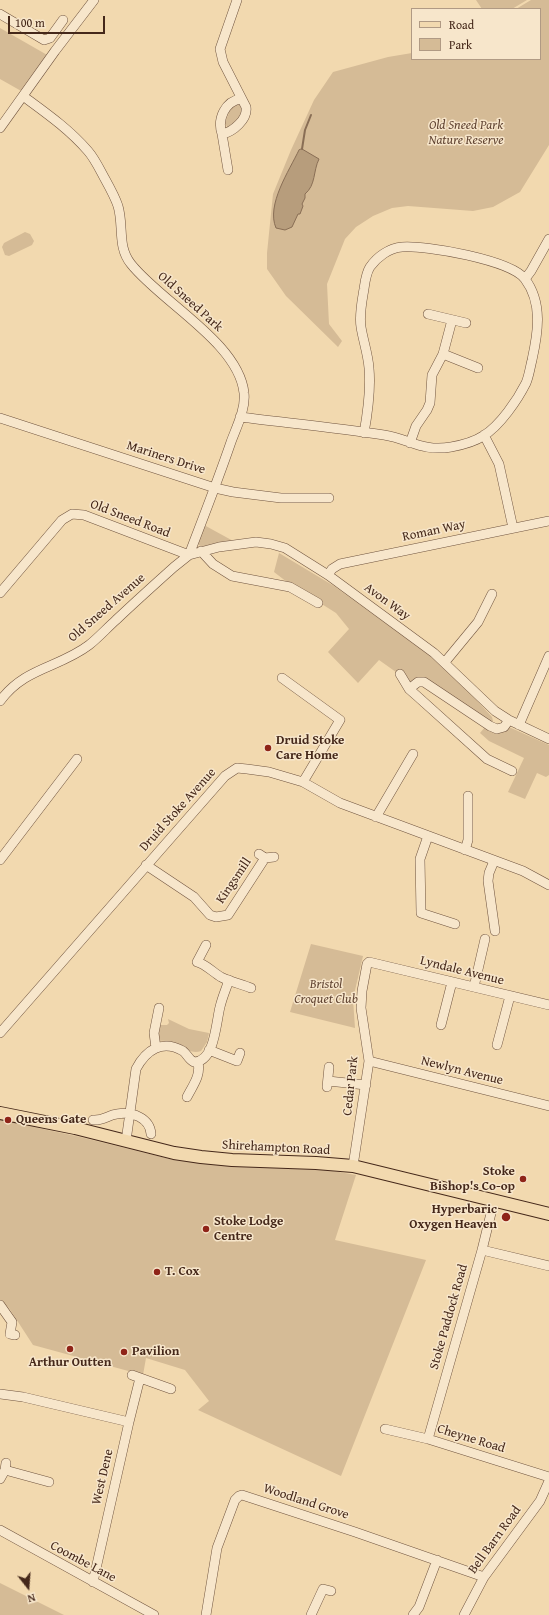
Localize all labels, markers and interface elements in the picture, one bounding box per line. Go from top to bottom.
scale bar [10,8,107,34]
legend [411,8,541,60]
text: 100 m [15,14,45,31]
text: Road [449,16,474,33]
text: Park [449,36,472,53]
park label: Old Sneed Park Nature Reserve [428,118,504,149]
street label: Old Sneed Park [154,269,226,335]
street label: Mariners Drive [125,438,207,478]
street label: Old Sneed Road [88,497,172,541]
street label: Roman Way [401,517,467,545]
street label: Old Sneed Avenue [65,570,149,646]
street label: Avon Way [361,580,413,624]
place label: Druid Stoke Care Home [276,733,344,764]
marker: Druid Stoke Care Home [263,743,273,753]
street label: Druid Stoke Avenue [137,765,219,855]
street label: Kingsmill [213,855,255,907]
street label: Lyndale Avenue [419,953,505,989]
park label: Bristol Croquet Club [294,977,358,1008]
street label: Newlyn Avenue [419,1053,505,1089]
street label: Cedar Park [340,1056,362,1116]
place label: Queens Gate [16,1112,86,1128]
marker: Queens Gate [3,1115,13,1125]
street label: Shirehampton Road [222,1137,330,1159]
place label: Stoke Bishop's Co-op [430,1164,515,1195]
marker: Stoke Bishop's Co-op [518,1174,528,1184]
place label: Hyperbaric Oxygen Heaven [409,1202,497,1233]
marker: Hyperbaric Oxygen Heaven [500,1211,512,1223]
place label: Stoke Lodge Centre [214,1214,283,1245]
marker: Stoke Lodge Centre [201,1224,211,1234]
street label: Stoke Paddock Road [427,1263,471,1371]
place label: T. Cox [165,1264,199,1280]
marker: T. Cox [152,1267,162,1277]
marker: Arthur Outten [65,1344,75,1354]
place label: Pavilion [132,1344,179,1360]
marker: Pavilion [119,1347,129,1357]
place label: Arthur Outten [29,1355,111,1371]
street label: Cheyne Road [435,1421,507,1457]
street label: West Dene [89,1448,117,1506]
street label: Woodland Grove [261,1481,351,1523]
street label: Bell Barn Road [465,1503,525,1577]
street label: Coombe Lane [47,1538,119,1586]
north arrow [8,1567,48,1607]
text: N [26,1590,37,1607]

